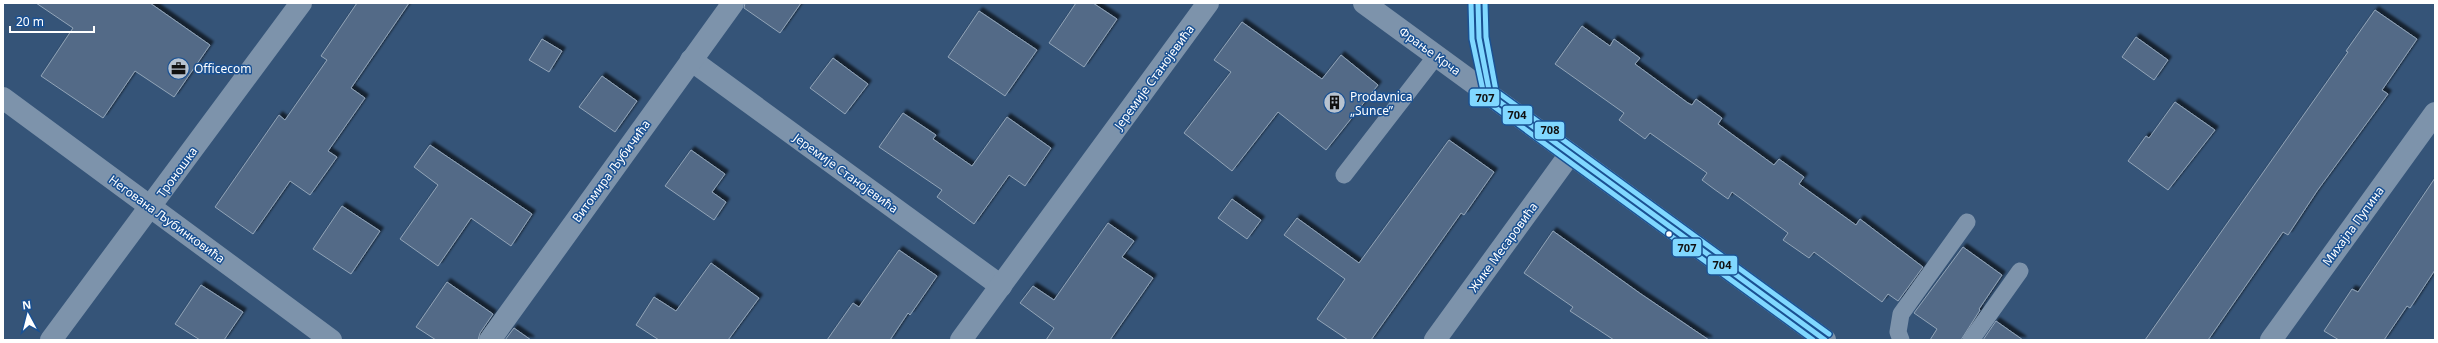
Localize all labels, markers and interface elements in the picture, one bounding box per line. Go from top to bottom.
scale bar [10,8,94,34]
text: 20 m [16,13,44,30]
street label: Јеремије Станојевића [1110,21,1198,134]
street label: Фрање Крча [1396,23,1464,79]
office icon: Officecom [166,55,192,81]
place label: Officecom [194,60,252,77]
place label: Prodavnica „Sunce” [1350,88,1412,119]
line badge: 707 [1469,88,1500,107]
building icon: Prodavnica „Sunce” [1321,90,1347,116]
text: 707 [1476,90,1494,105]
line badge: 704 [1502,105,1533,125]
text: 704 [1508,107,1527,122]
street label: Витомира Љубичића [568,116,654,226]
line badge: 708 [1534,121,1565,140]
text: 708 [1541,122,1559,137]
street label: Јеремије Станојевића [789,129,902,217]
street label: Троношка [153,143,201,201]
street label: Негована Љубинковића [105,171,229,267]
street label: Михајла Пупина [2318,183,2388,269]
street label: Жике Месаровића [1465,199,1541,295]
unlabelled marker [1664,229,1674,239]
line badge: 707 [1672,238,1702,257]
text: 707 [1678,240,1696,255]
line badge: 704 [1707,255,1738,275]
text: 704 [1713,257,1732,272]
north arrow [8,295,48,335]
text: N [21,297,32,313]

